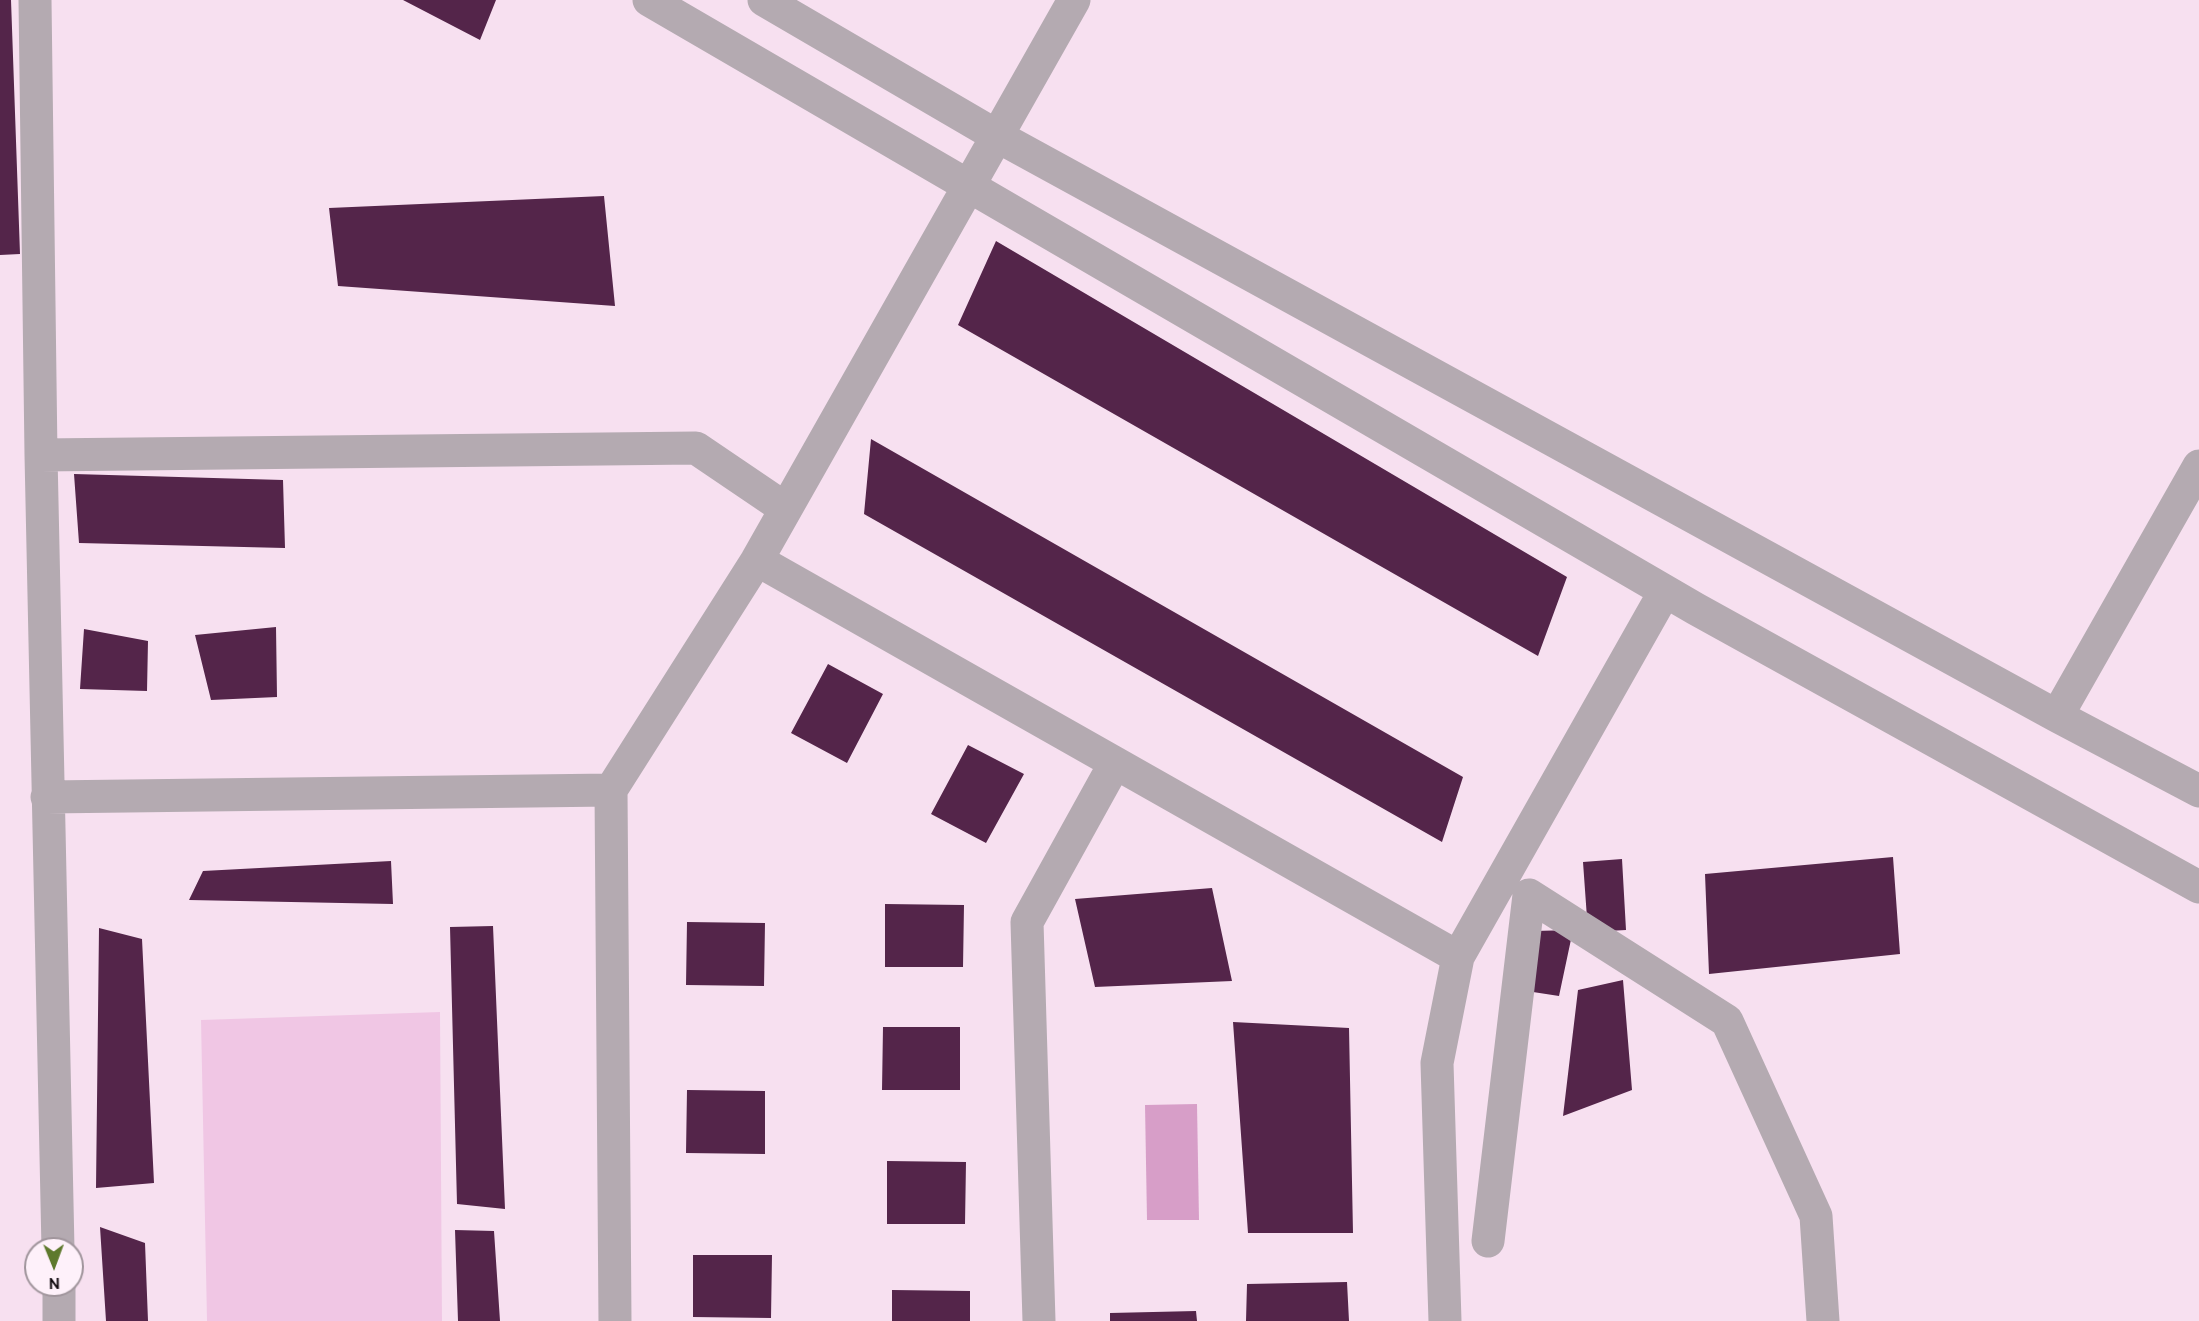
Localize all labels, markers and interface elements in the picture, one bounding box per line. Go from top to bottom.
north arrow [24,1237,84,1297]
text: N [48,1274,60,1293]

